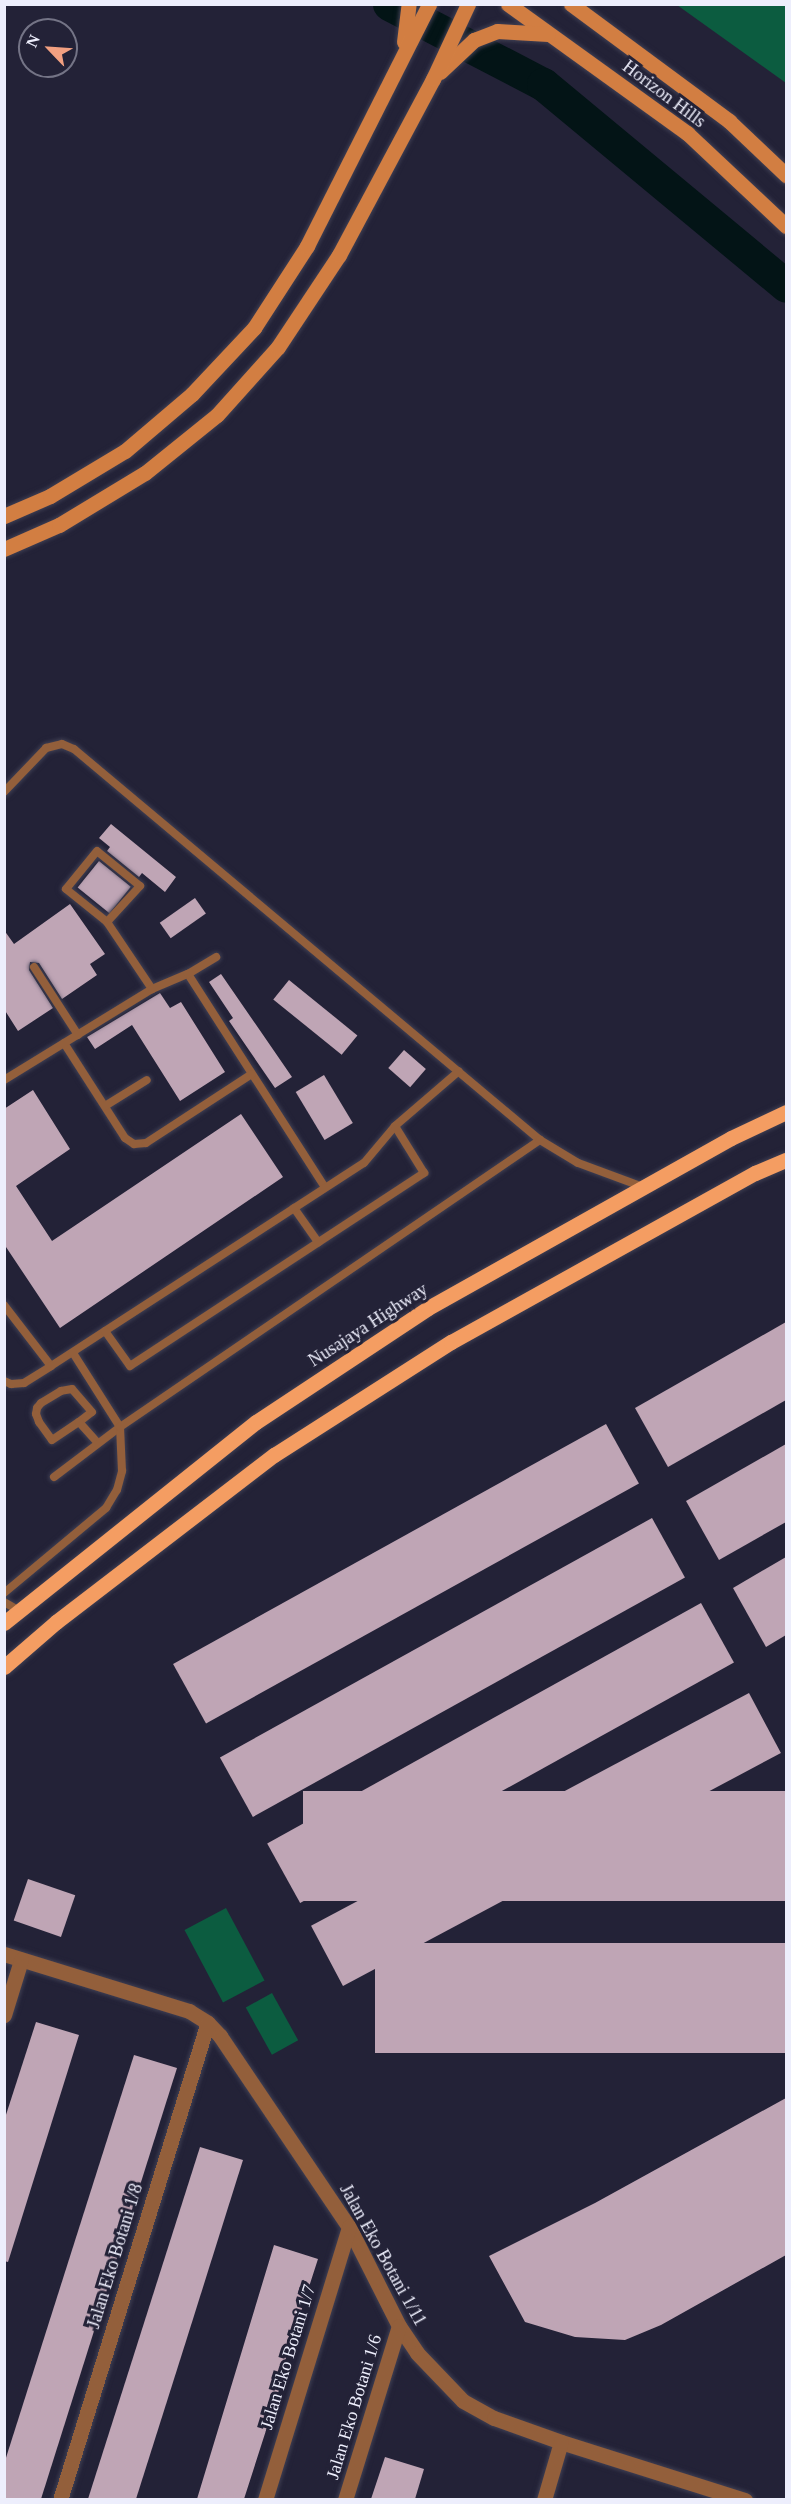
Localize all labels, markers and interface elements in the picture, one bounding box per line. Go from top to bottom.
north arrow [18,18,78,78]
text: N [23,32,43,50]
street label: Horizon Hills [618,56,710,132]
street label: Nusajaya Highway [304,1279,432,1371]
street label: Jalan Eko Botani 1/11 [335,2180,431,2330]
street label: Jalan Eko Botani 1/8 [83,2181,147,2331]
street label: Jalan Eko Botani 1/7 [256,2282,320,2432]
street label: Jalan Eko Botani 1/6 [322,2332,386,2482]

